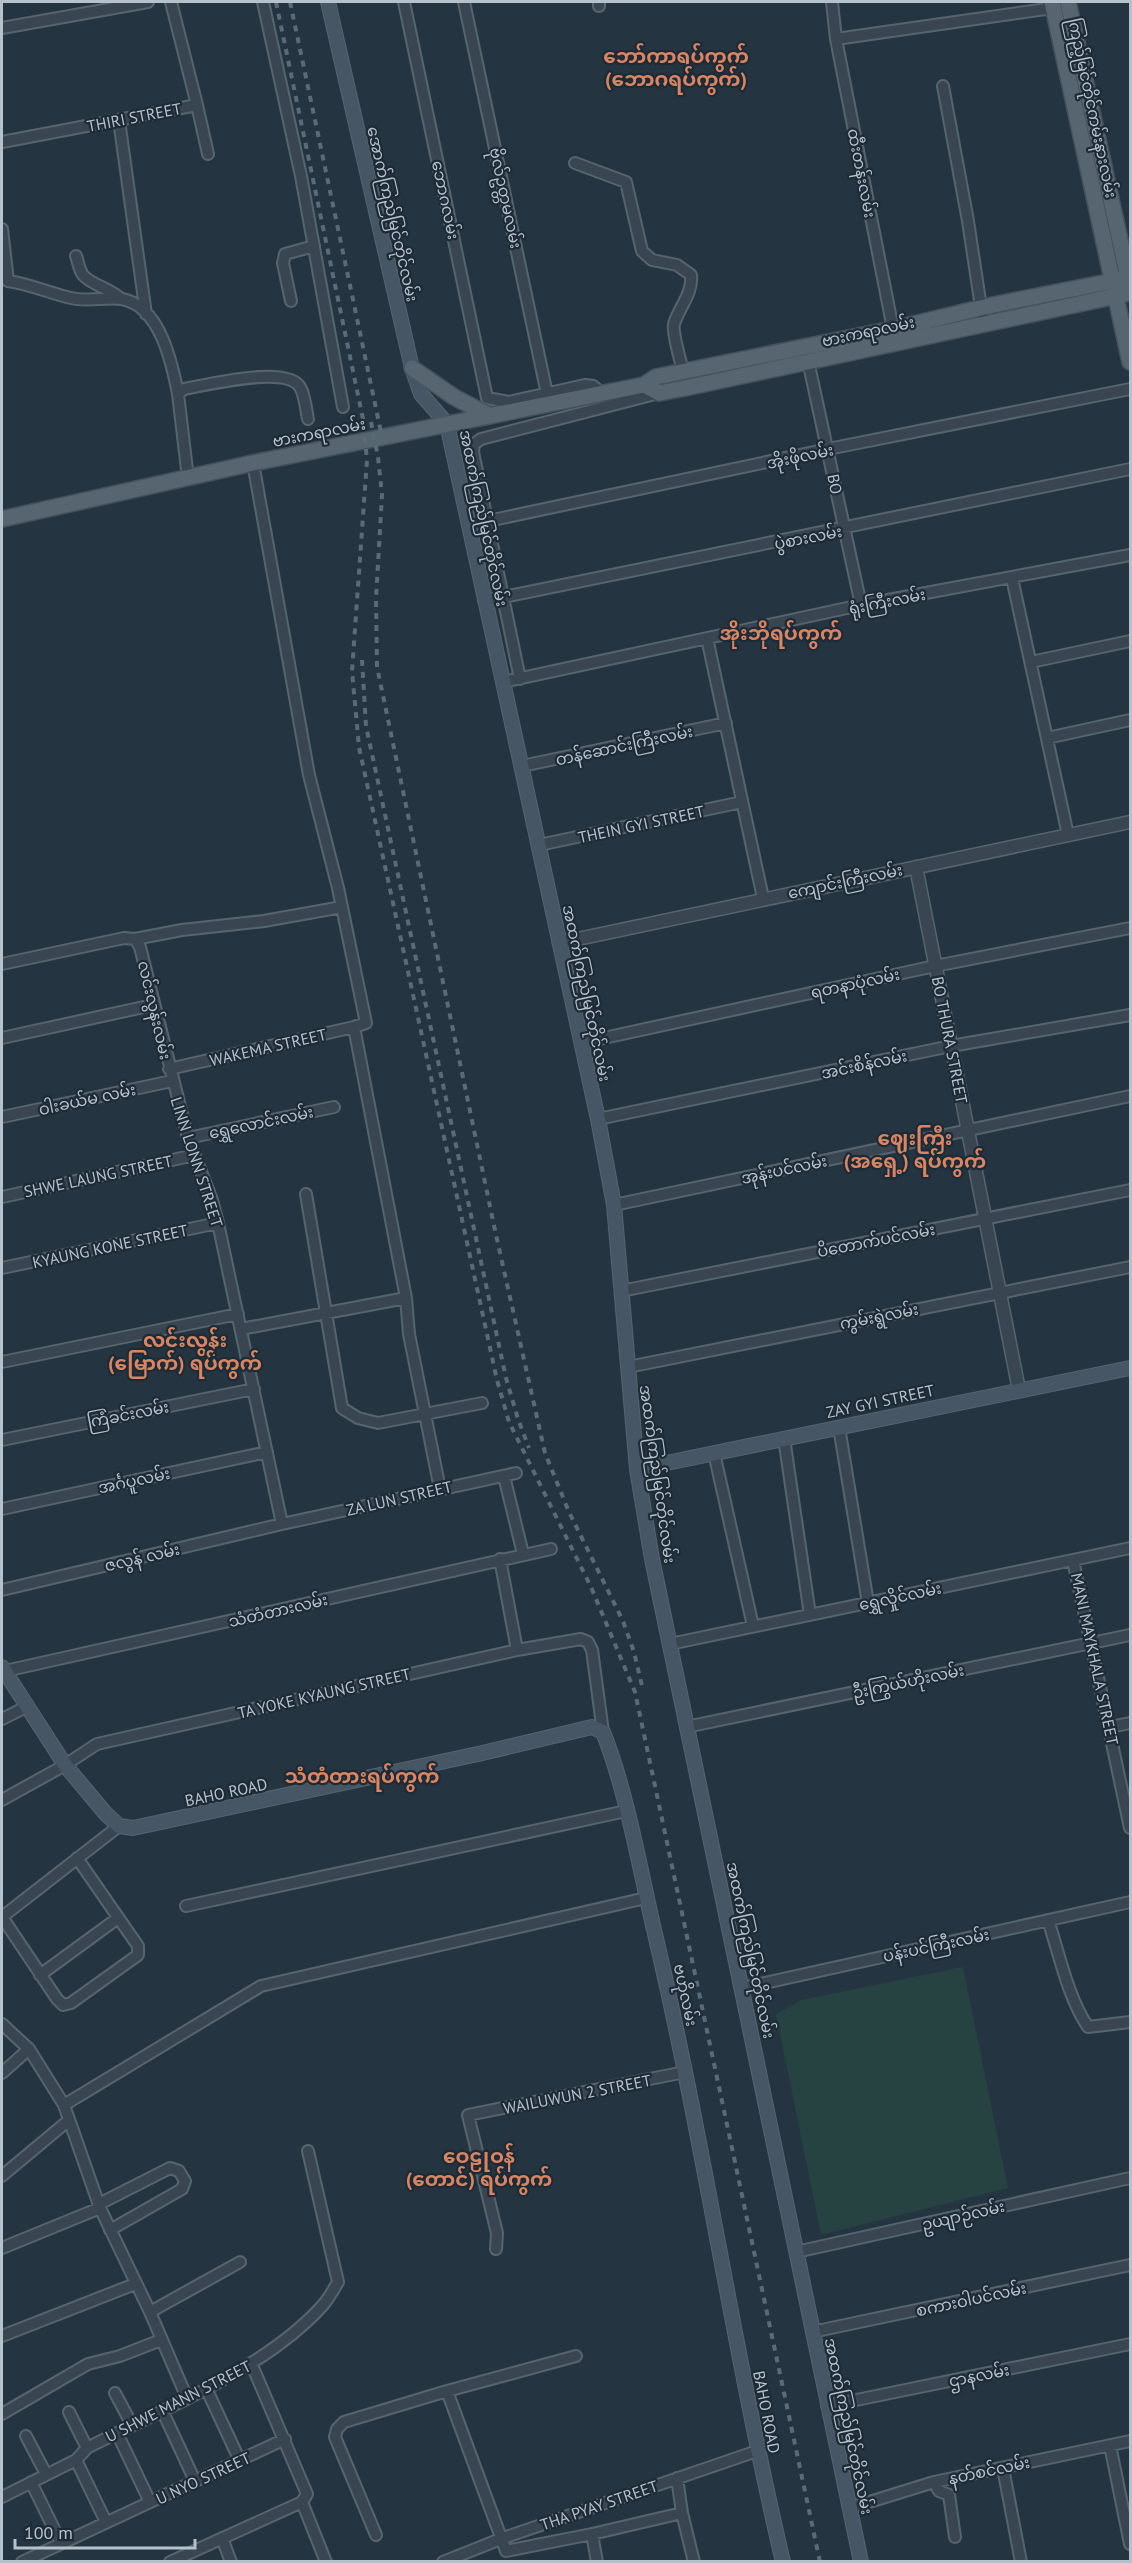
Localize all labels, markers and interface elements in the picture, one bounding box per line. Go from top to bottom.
street label: ကြည့်မြင်တိုင်ကမ်းနားလမ်း [1059,16,1123,201]
district label: ဘော်ကာရပ်ကွက် (ဘောဂရပ်ကွက်) [603,43,749,95]
street label: THIRI STREET [85,98,183,136]
street label: အောက်ကြည်မြင်တိုင်လမ်း [358,124,424,305]
street label: ထီးတန်းလမ်း [840,126,881,220]
street label: ဗိုလ်ဥတ္တမလမ်း [481,146,527,251]
street label: ဘောဂလမ်း [428,158,465,241]
street label: ဗားကရာလမ်း [820,310,917,354]
street label: ဗားကရာလမ်း [271,412,368,455]
street label: အထက်ကြည်မြင်တိုင်လမ်း [451,428,513,609]
street label: အိုးဖိုလမ်း [765,438,836,478]
street label: BO [823,472,847,496]
street label: ပွဲစားလမ်း [772,520,844,557]
street label: ရုံးကြီးလမ်း [847,583,928,623]
district label: အိုးဘိုရပ်ကွက် [720,620,842,649]
street label: တန်ဆောင်းကြီးလမ်း [553,720,695,773]
street label: THEIN GYI STREET [576,801,706,847]
street label: ကျောင်းကြီးလမ်း [786,858,905,907]
street label: အထက်ကြည်မြင်တိုင်လမ်း [554,903,616,1084]
street label: လင်းလွန်းလမ်း [130,958,177,1062]
street label: ရတနာပုံလမ်း [808,963,902,1007]
street label: BO THURA STREET [928,975,972,1105]
street label: WAKEMA STREET [208,1024,328,1070]
street label: အင်းစိန်လမ်း [819,1044,910,1087]
street label: ဝါးခယ်မ လမ်း [36,1078,137,1119]
street label: LINN LONN STREET [167,1094,228,1230]
street label: ရွှေလောင်းလမ်း [207,1100,316,1147]
district label: ဈေးကြီး (အရှေ့) ရပ်ကွက် [844,1125,986,1177]
street label: အုန်းပင်လမ်း [739,1149,830,1193]
street label: SHWE LAUNG STREET [22,1150,174,1202]
street label: ပိတောက်ပင်လမ်း [815,1218,937,1261]
street label: KYAUNG KONE STREET [31,1220,190,1272]
street label: ကွမ်းရွဲလမ်း [838,1298,921,1337]
district label: လင်းလွန်း (မြောက်) ရပ်ကွက် [108,1327,262,1379]
street label: ZAY GYI STREET [824,1380,936,1422]
street label: အထက်ကြည်မြင်တိုင်လမ်း [631,1383,681,1565]
street label: ကြံခင်းလမ်း [85,1395,171,1436]
street label: အင်္ဂပူလမ်း [96,1462,173,1502]
street label: ZA LUN STREET [344,1476,454,1520]
street label: ဇလွန် လမ်း [102,1538,183,1579]
street label: MANI MAYKHALA STREET [1067,1571,1123,1747]
street label: ရွှေလှိုင်လမ်း [857,1577,944,1618]
street label: သံတံတားလမ်း [226,1588,330,1631]
street label: ဦးကြွယ်ဟိုးလမ်း [850,1658,967,1707]
street label: TA YOKE KYAUNG STREET [236,1663,413,1723]
district label: သံတံတားရပ်ကွက် [285,1763,439,1792]
street label: BAHO ROAD [183,1774,269,1810]
street label: အထက်ကြည်မြင်တိုင်လမ်း [718,1860,780,2041]
street label: ပန်းပင်ကြီးလမ်း [881,1923,992,1970]
street label: ဗဟိုလမ်း [665,1962,703,2029]
street label: WAILUWUN 2 STREET [501,2070,653,2118]
district label: ဝေဠုဝန် (တောင်) ရပ်ကွက် [406,2143,552,2195]
street label: ဥယျာဉ်လမ်း [919,2195,1008,2238]
street label: စကားဝါပင်လမ်း [914,2277,1028,2320]
street label: အထက်ကြည်မြင်တိုင်လမ်း [816,2336,878,2517]
street label: U SHWE MANN STREET [102,2356,254,2446]
street label: ဌာနလမ်း [947,2358,1012,2395]
street label: BAHO ROAD [749,2369,785,2455]
street label: U NYO STREET [153,2447,254,2509]
street label: နတ်စင်လမ်း [946,2451,1032,2492]
street label: THA PYAY STREET [538,2475,661,2534]
scale bar [15,2512,195,2550]
text: 100 m [24,2521,73,2544]

